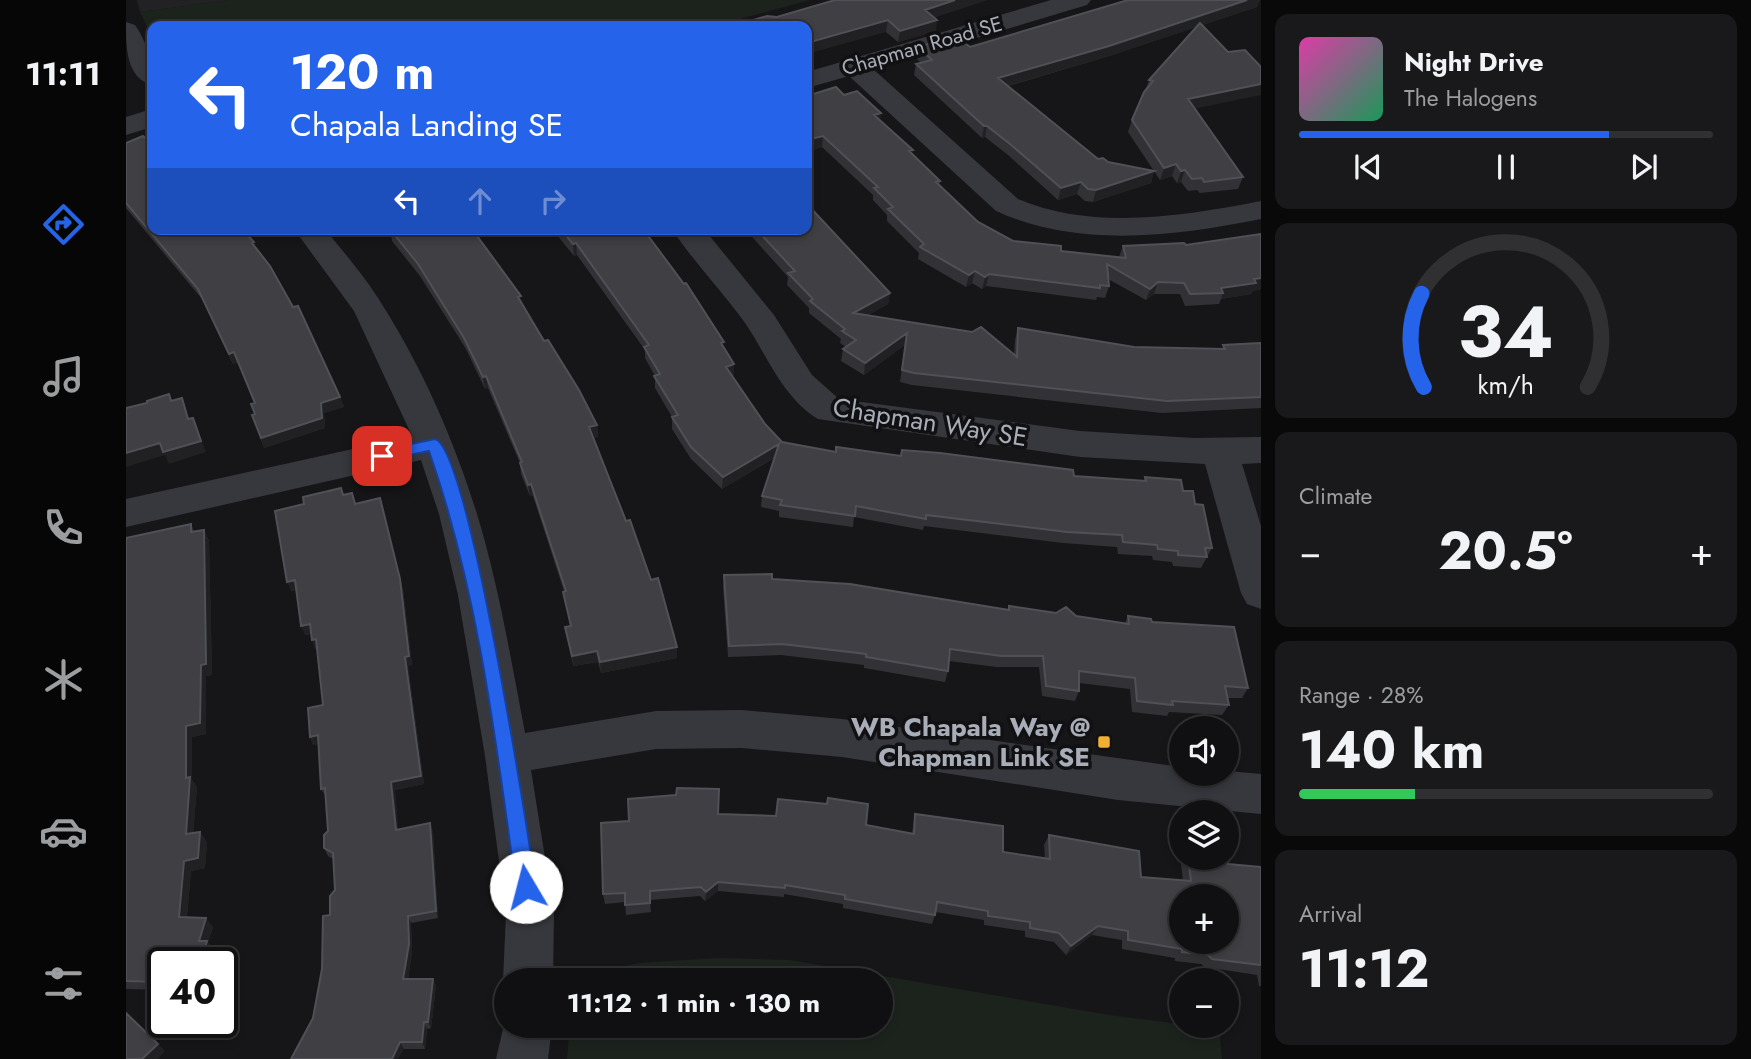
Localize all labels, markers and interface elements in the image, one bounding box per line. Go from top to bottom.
street label: Chapman Road SE [838,9,1006,83]
text: 120 m [290,37,434,107]
text: Night Drive [1404,43,1544,81]
icon: left [175,49,266,140]
text: 11:11 [25,51,101,97]
text: The Halogens [1404,81,1537,115]
text: Chapala Landing SE [290,102,563,148]
icon: previous [1349,148,1387,186]
icon: pause [1487,148,1525,186]
icon: next [1625,148,1663,186]
icon: left [388,182,426,220]
icon: ahead [461,182,499,220]
icon: right [534,182,572,220]
icon: directions [39,200,88,249]
text: 34 [1458,279,1554,384]
icon: music [39,352,88,401]
text: km/h [1478,366,1534,402]
street label: Chapman Way SE [830,388,1030,456]
pin [352,426,412,486]
icon: arrive [363,437,401,475]
text: Climate [1299,479,1372,513]
icon: phone [39,503,88,552]
text: 20.5° [1438,513,1573,589]
text: − [1299,524,1321,579]
text: + [1690,524,1713,579]
icon: climate [39,655,88,704]
text: Range · 28% [1299,678,1424,712]
place label: WB Chapala Way @ Chapman Link SE [851,708,1090,776]
text: 140 km [1299,712,1484,788]
map controls [1169,716,1239,1038]
button: sound [1169,716,1239,786]
marker: WB Chapala Way @ Chapman Link SE [1096,734,1112,750]
button: layers [1169,800,1239,870]
icon: car [39,807,88,856]
position arrow [489,850,563,924]
button: + [1169,884,1239,954]
text: Arrival [1299,897,1362,931]
text: 11:12 [1299,931,1429,1007]
speed limit sign: 40 [147,947,238,1038]
icon: filters [39,959,88,1008]
button: − [1169,968,1239,1038]
text: 11:12 · 1 min · 130 m [567,984,820,1022]

